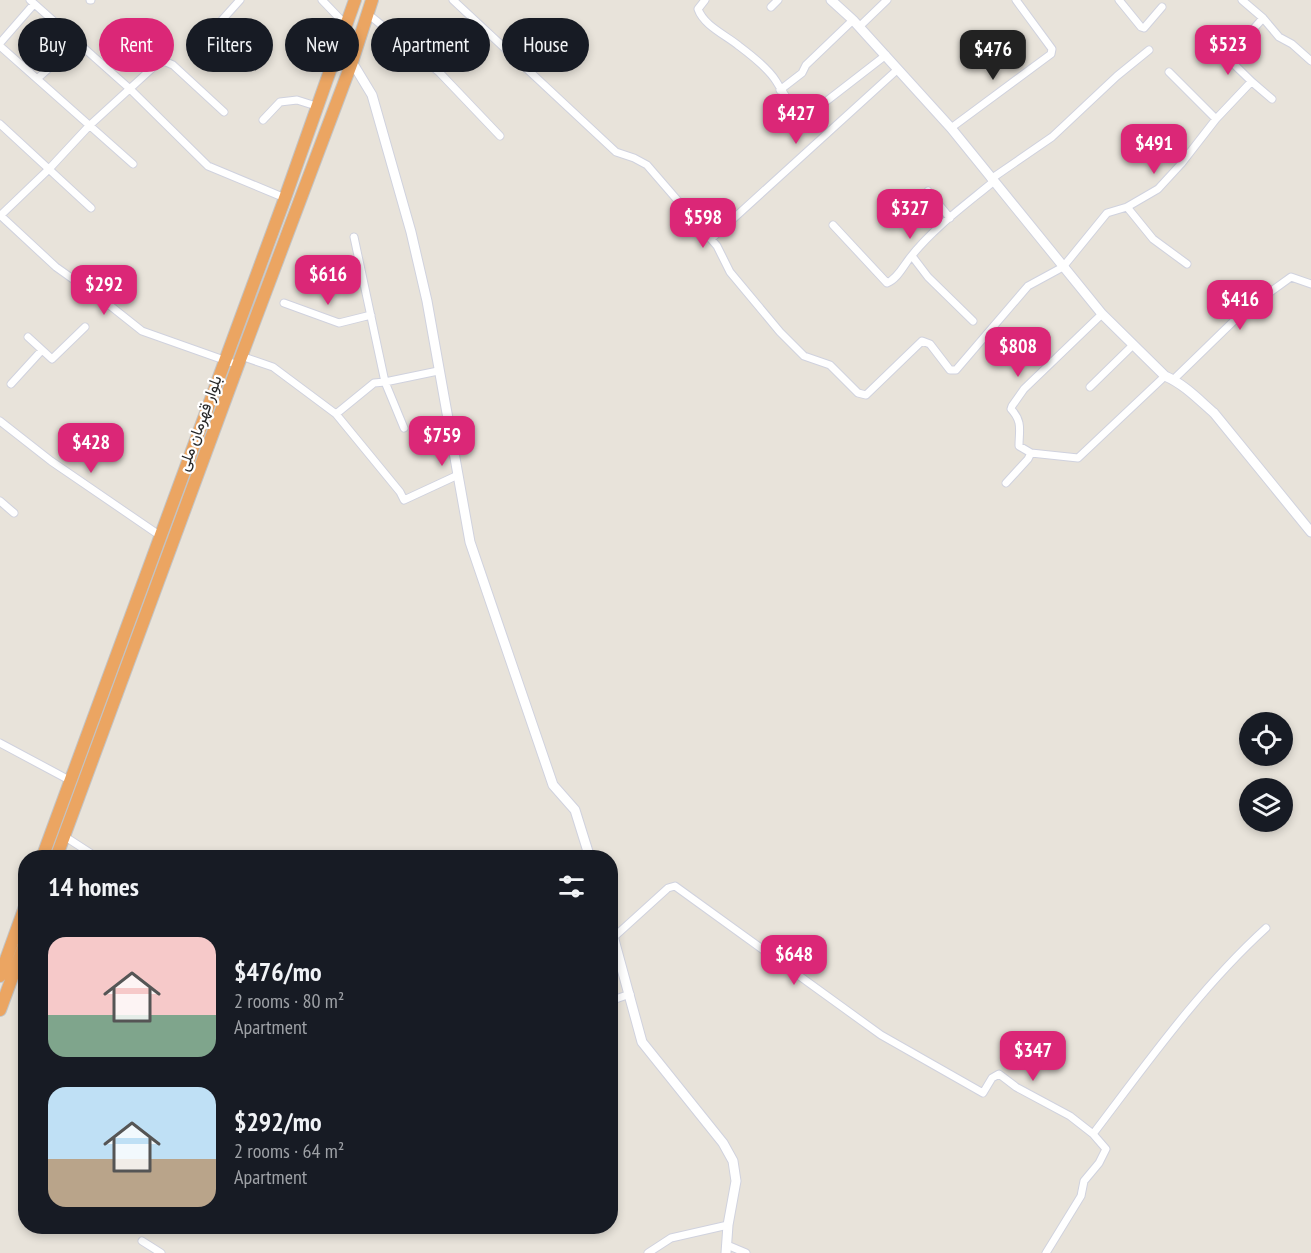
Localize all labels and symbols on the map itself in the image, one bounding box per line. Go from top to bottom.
pin: $523 [1192,25,1264,76]
pin: $476 [957,30,1029,81]
pin: $427 [760,94,832,145]
pin: $491 [1118,124,1190,175]
pin: $327 [874,189,946,240]
pin: $598 [667,198,739,249]
pin: $616 [292,255,364,306]
pin: $292 [68,265,140,316]
pin: $416 [1204,280,1276,331]
pin: $808 [982,327,1054,378]
street label: بلوار قهرمان ملی [172,372,227,474]
pin: $759 [406,416,478,467]
pin: $428 [55,423,127,474]
pin: $648 [758,935,830,986]
pin: $347 [997,1031,1069,1082]

